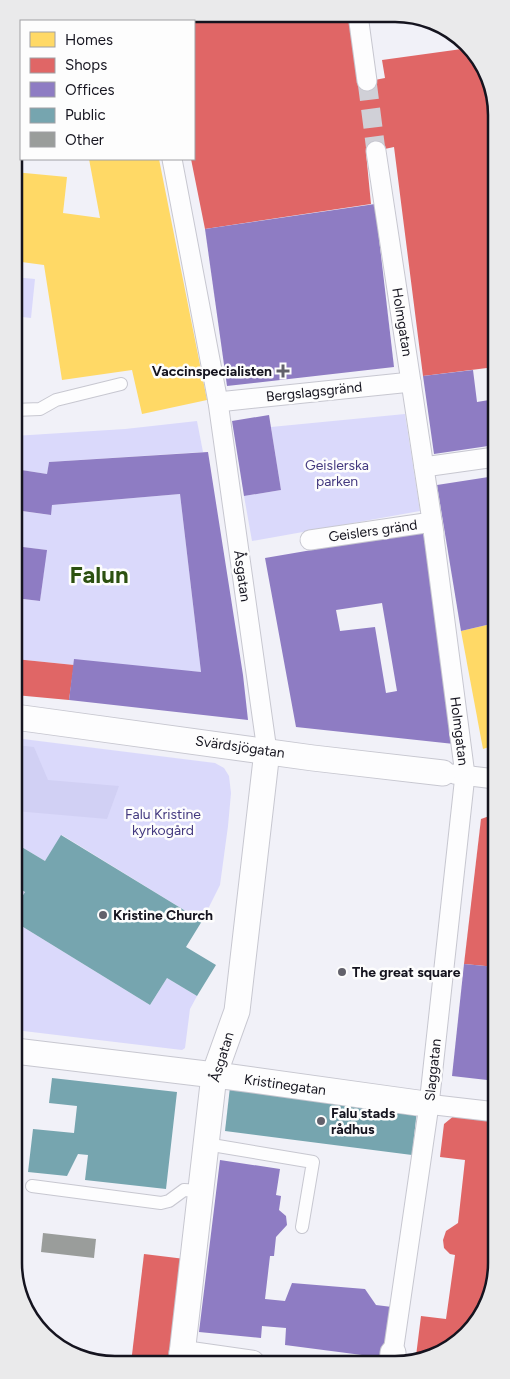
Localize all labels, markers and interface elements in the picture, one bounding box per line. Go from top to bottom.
legend [20,20,195,160]
text: Homes [65,31,113,49]
text: Shops [65,56,107,74]
text: Offices [65,81,115,99]
text: Public [65,106,106,124]
text: Other [65,131,104,149]
street label: Holmgatan [388,286,416,358]
place label: Vaccinspecialisten [152,363,272,380]
marker: Vaccinspecialisten [276,364,290,378]
street label: Bergslagsgränd [265,378,363,406]
park label: Geislerska parken [305,457,369,490]
street label: Geislers gränd [327,516,419,546]
street label: Åsgatan [230,549,254,603]
district label: Falun [69,560,129,589]
street label: Holmgatan [446,696,472,767]
street label: Svärdsjögatan [194,732,286,762]
park label: Falu Kristine kyrkogård [125,806,201,839]
place label: Kristine Church [113,907,213,924]
marker: Kristine Church [97,909,109,921]
place label: The great square [352,964,461,981]
marker: The great square [336,966,348,978]
street label: Åsgatan [206,1030,238,1084]
street label: Slaggatan [421,1038,445,1102]
street label: Kristinegatan [243,1071,327,1099]
place label: Falu stads rådhus [331,1105,396,1138]
marker: Falu stads rådhus [315,1115,327,1127]

